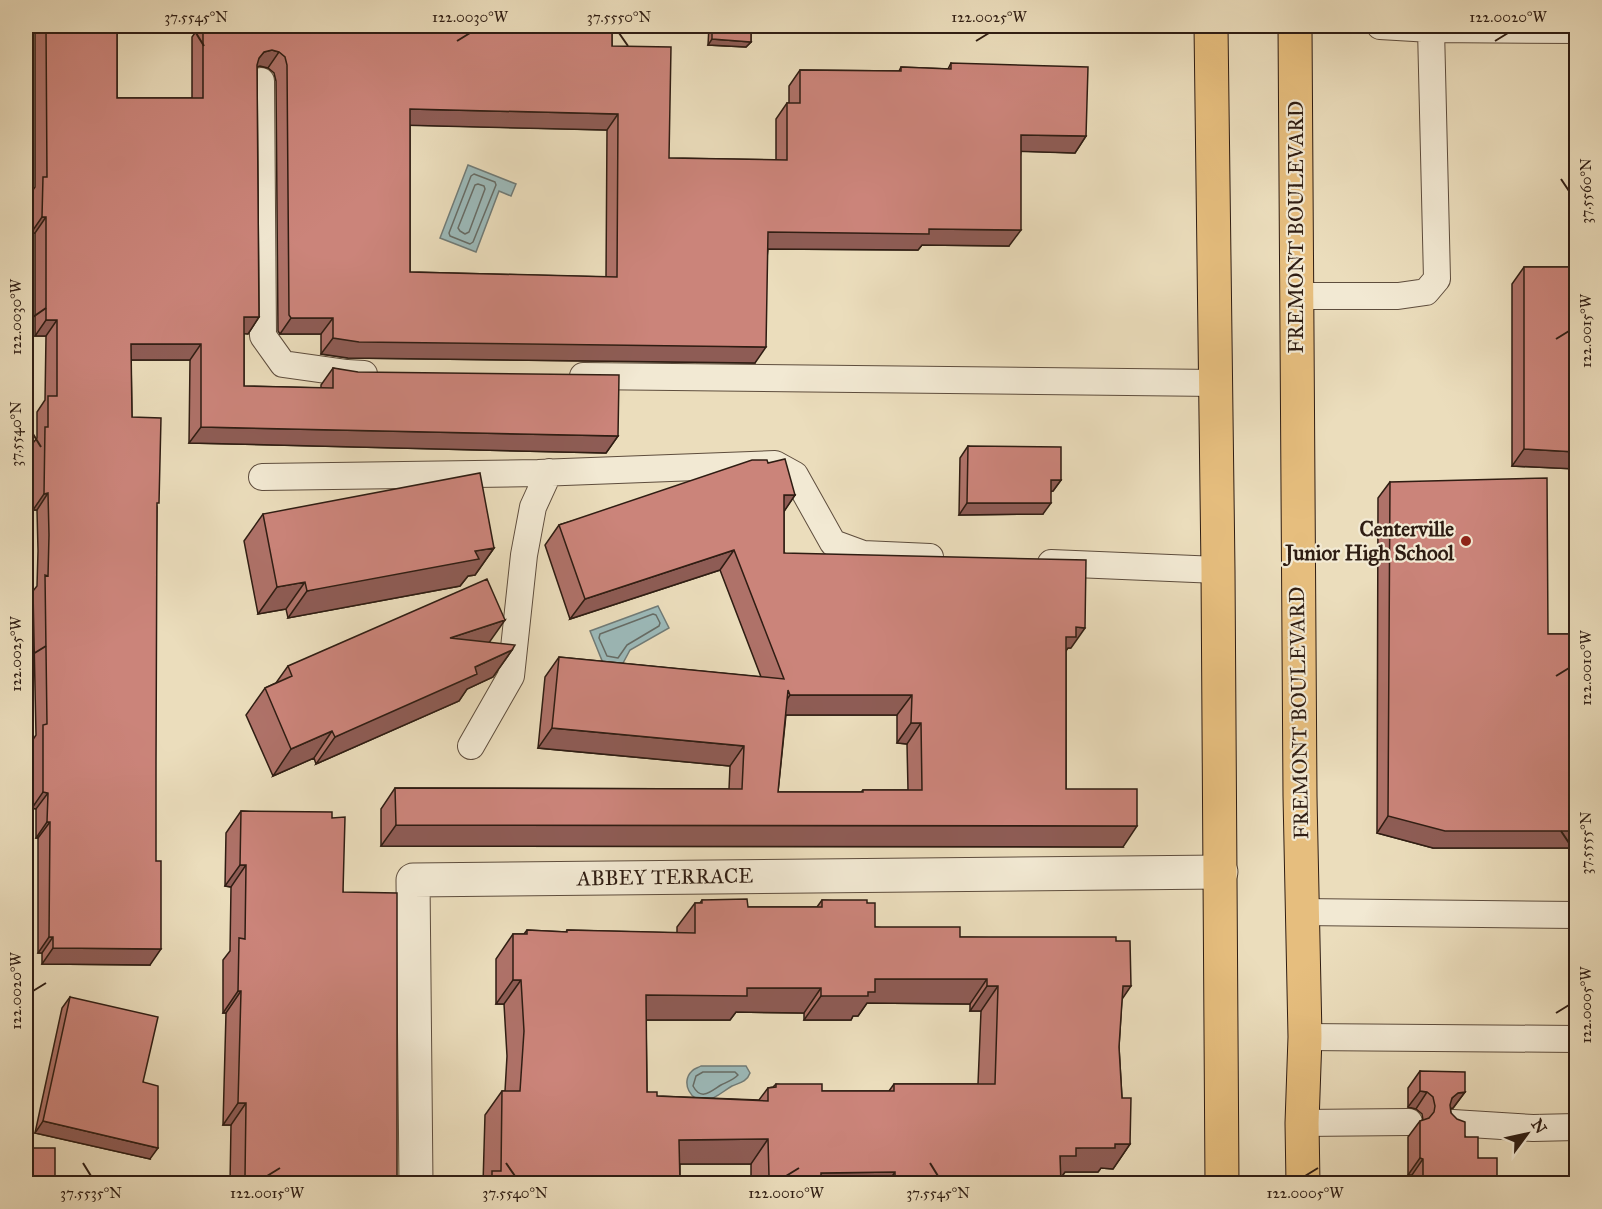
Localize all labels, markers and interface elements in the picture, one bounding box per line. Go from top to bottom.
text: 37.5545°N [164,8,228,26]
text: 122.0030°W [432,8,509,26]
text: 37.5550°N [587,8,652,26]
text: 122.0025°W [951,8,1027,26]
text: 122.0020°W [1469,8,1547,26]
street label: FREMONT BOULEVARD [1283,101,1309,353]
text: 37.5560°N [1577,158,1595,224]
text: 122.0030°W [7,278,25,355]
text: 122.0015°W [1577,293,1595,368]
text: 37.5540°N [7,401,25,467]
place label: Centerville Junior High School [1282,516,1455,567]
marker: Centerville Junior High School [1459,534,1473,548]
street label: FREMONT BOULEVARD [1284,586,1314,840]
text: 122.0025°W [7,616,25,692]
text: 122.0010°W [1577,629,1595,706]
text: 37.5555°N [1577,811,1595,874]
street label: ABBEY TERRACE [576,862,753,892]
text: 122.0020°W [7,952,25,1030]
text: 122.0005°W [1577,966,1595,1043]
north arrow [1497,1104,1557,1164]
text: N [1527,1115,1551,1137]
text: 37.5535°N [60,1184,122,1202]
text: 122.0015°W [230,1184,305,1202]
text: 37.5540°N [482,1184,548,1202]
text: 122.0010°W [748,1184,825,1202]
text: 37.5545°N [906,1184,970,1202]
text: 122.0005°W [1267,1184,1344,1202]

